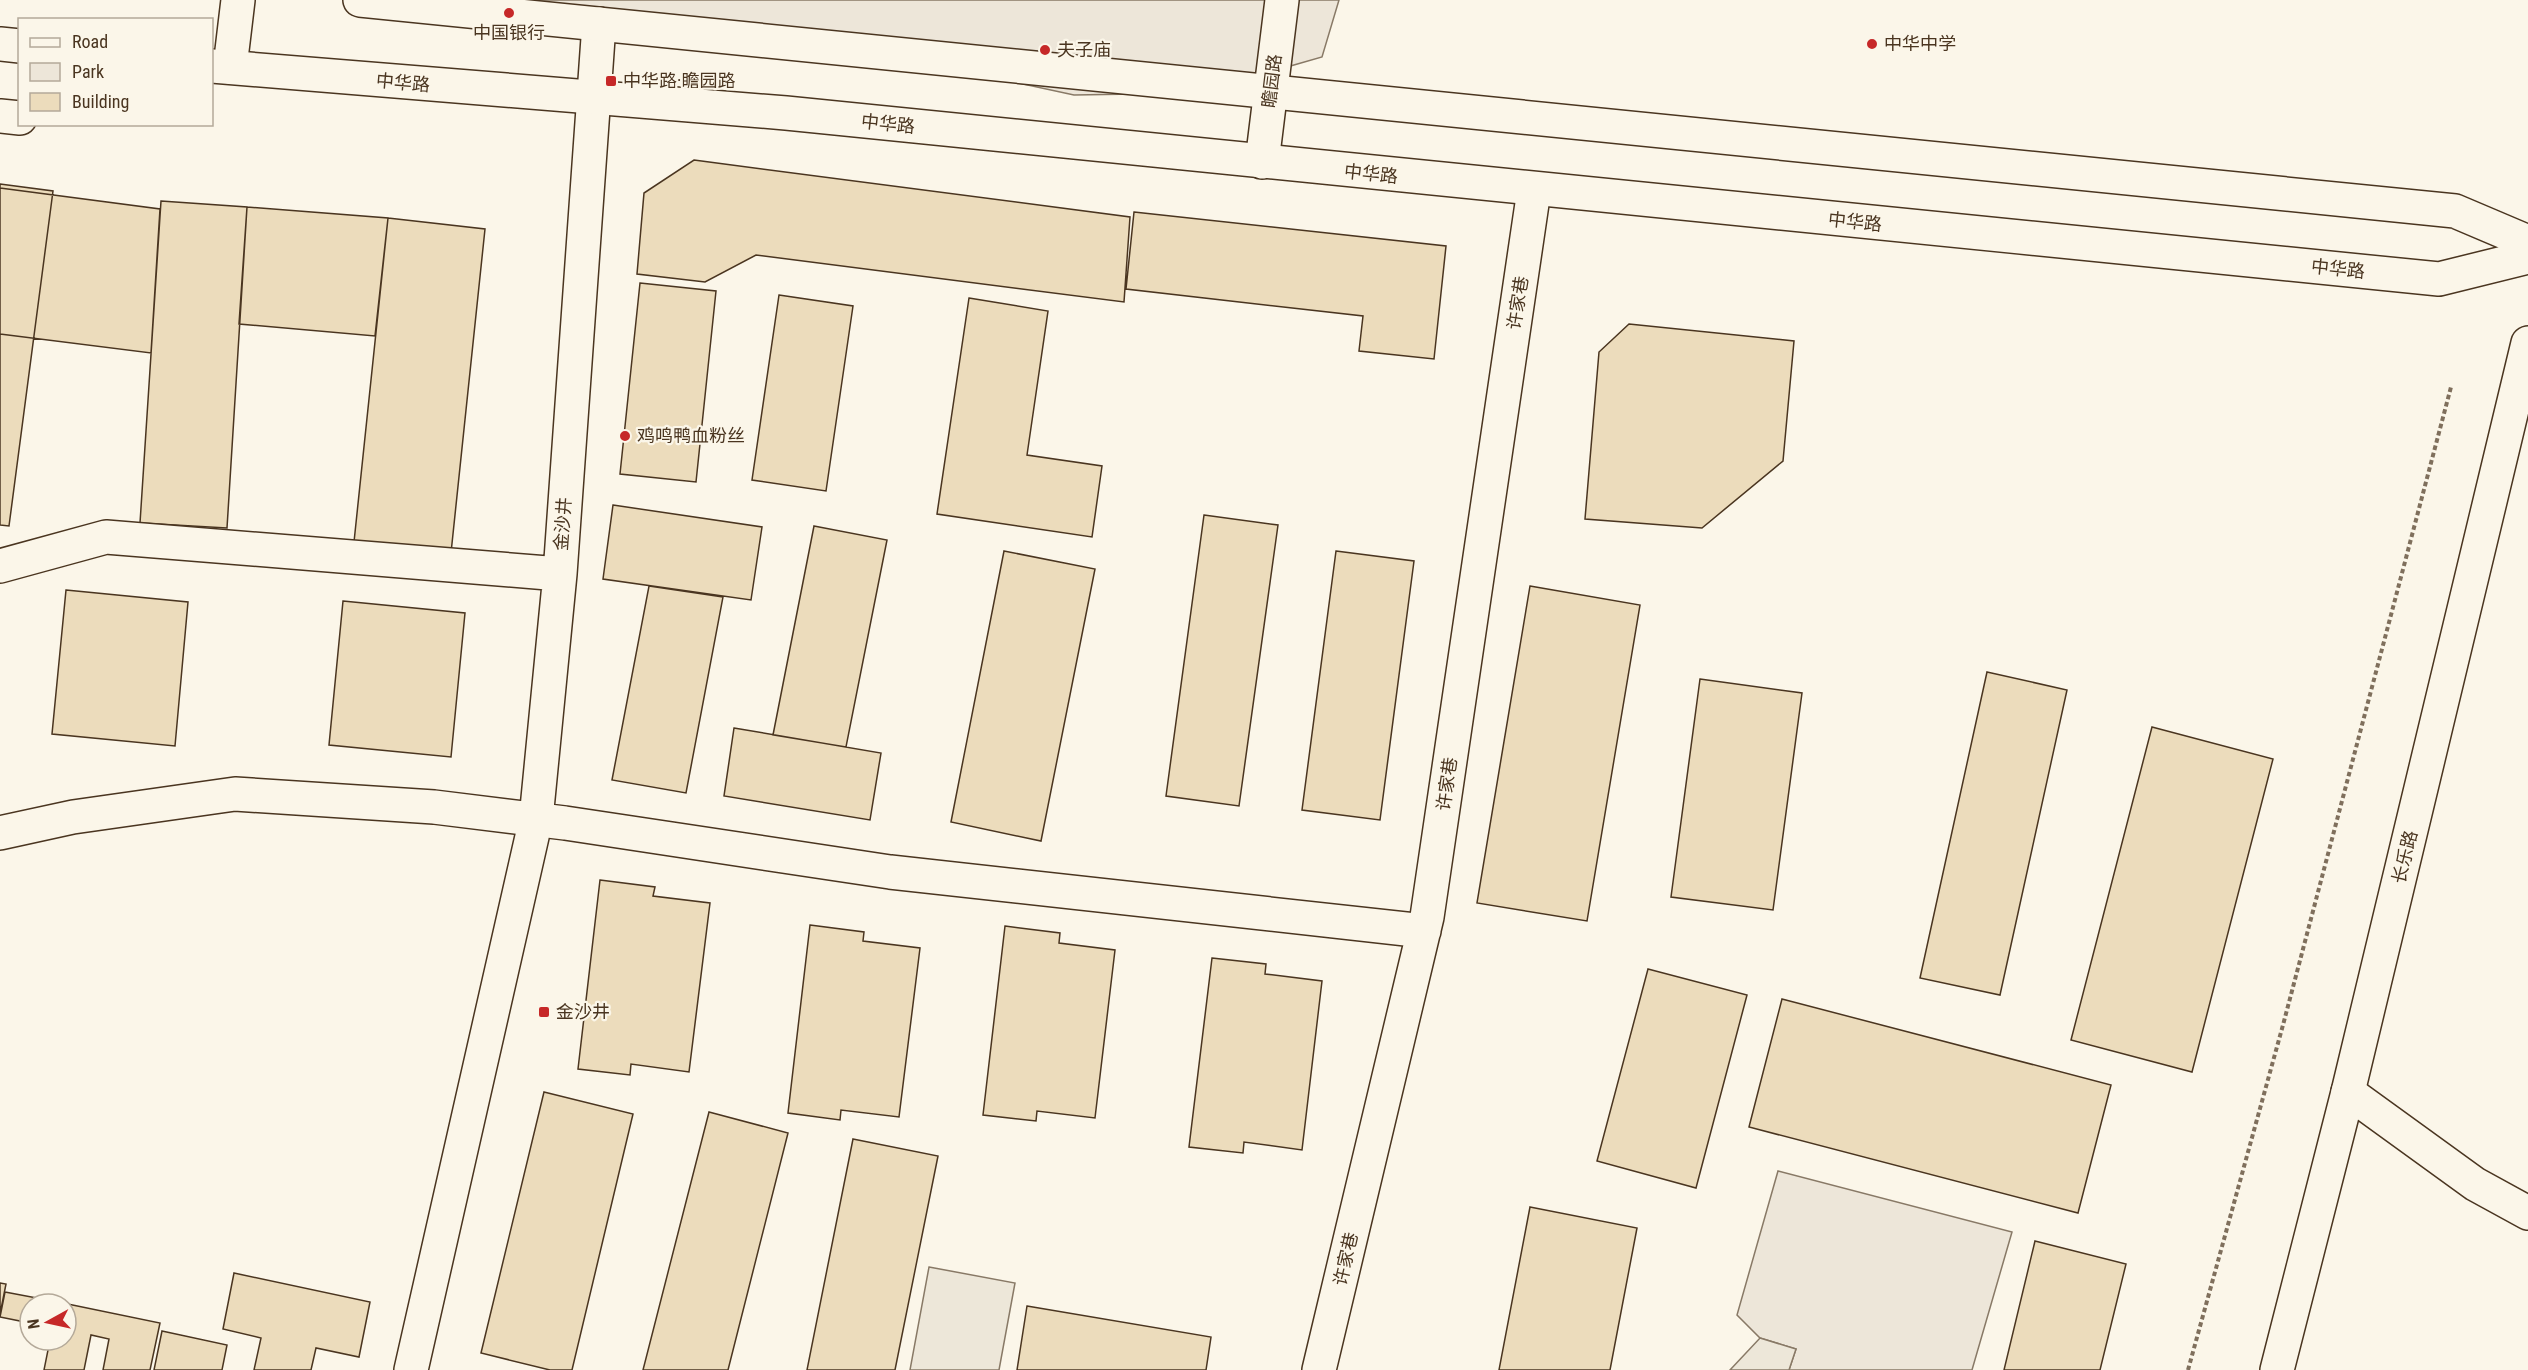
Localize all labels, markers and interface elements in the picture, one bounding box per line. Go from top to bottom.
marker: 中国银行 [502,6,516,20]
legend [18,18,213,126]
place label: 中国银行 [473,22,545,43]
text: Road [72,31,108,52]
place label: 中华中学 [1884,33,1956,54]
marker: 中华中学 [1865,37,1879,51]
place label: 夫子庙 [1057,39,1111,60]
marker: 夫子庙 [1038,43,1052,57]
street label: 瞻园路 [1258,53,1285,109]
text: Park [72,61,104,82]
street label: 中华路 [375,70,431,95]
place label: 中华路·瞻园路 [623,70,735,91]
marker: 中华路·瞻园路 [604,74,618,88]
text: Building [72,91,129,112]
street label: 中华路 [860,110,916,137]
street label: 中华路 [1343,160,1399,187]
street label: 中华路 [1827,208,1883,235]
street label: 中华路 [2310,255,2366,282]
street label: 许家巷 [1503,275,1532,331]
place label: 鸡鸣鸭血粉丝 [637,425,745,446]
marker: 鸡鸣鸭血粉丝 [618,429,632,443]
street label: 金沙井 [550,496,575,552]
street label: 许家巷 [1432,756,1461,812]
street label: 长乐路 [2388,828,2421,886]
place label: 金沙井 [556,1001,610,1022]
marker: 金沙井 [537,1005,551,1019]
street label: 许家巷 [1329,1230,1362,1288]
north arrow [18,1292,78,1352]
text: N [24,1318,44,1330]

